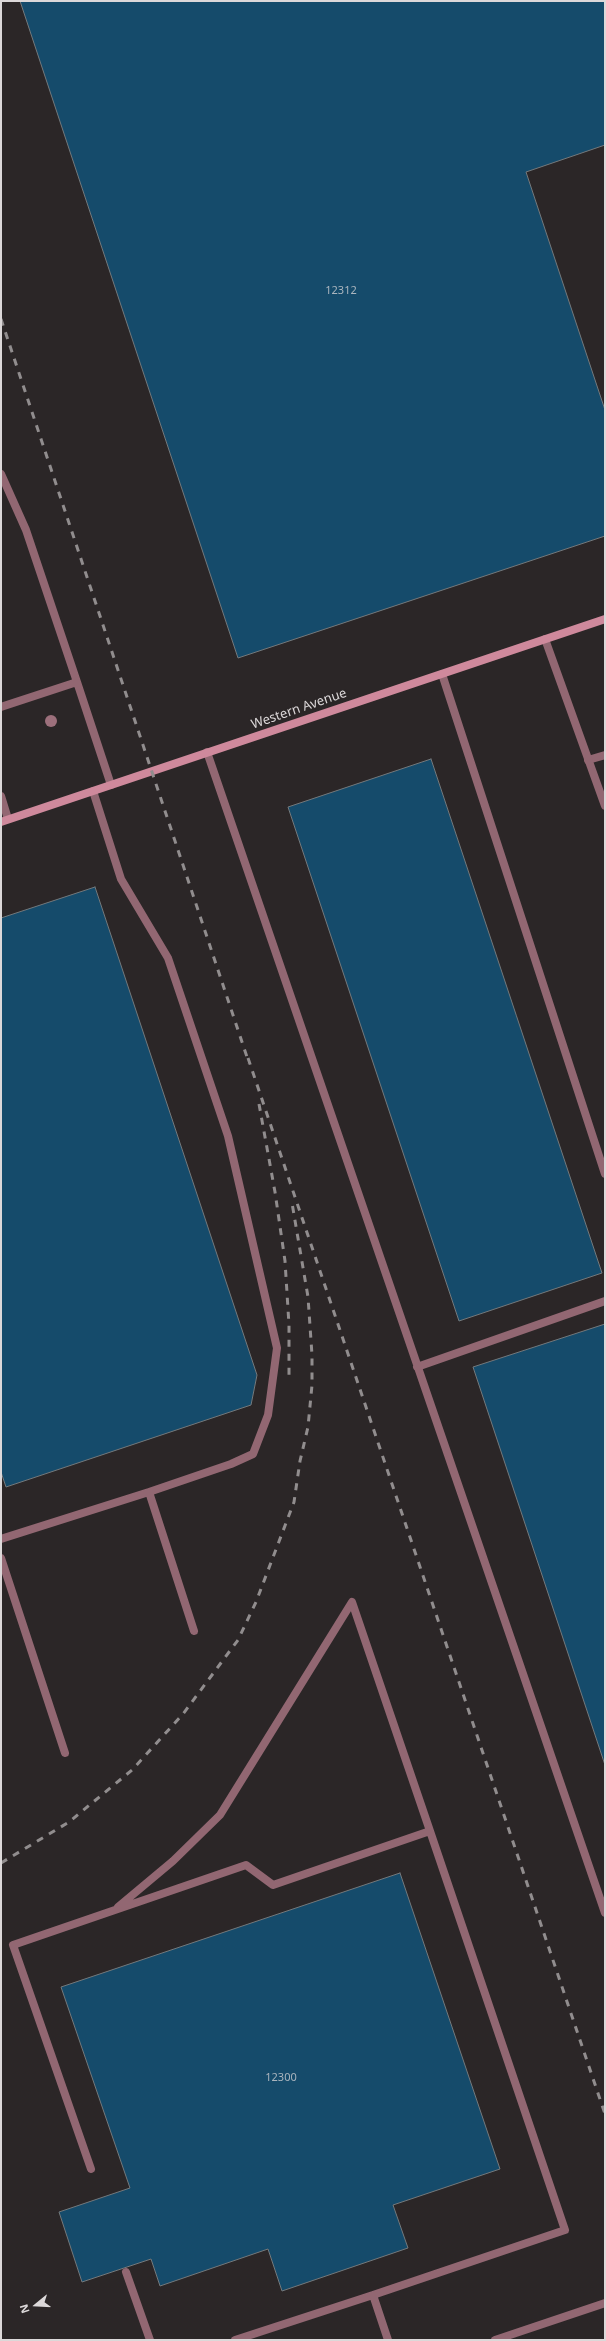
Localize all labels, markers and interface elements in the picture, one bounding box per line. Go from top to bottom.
house number: 12312 [325,284,357,298]
street label: Western Avenue [249,685,349,733]
house number: 12300 [265,2071,297,2085]
north arrow [16,2285,56,2325]
text: N [16,2302,33,2315]

